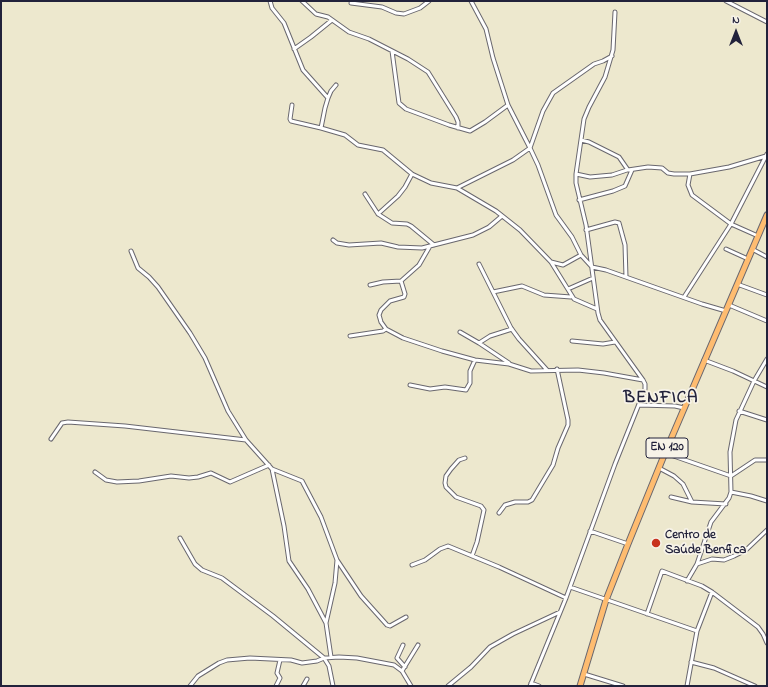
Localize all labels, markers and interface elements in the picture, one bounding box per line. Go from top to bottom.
north arrow [716,12,756,52]
text: N [732,12,740,28]
district label: BENFICA [623,389,699,409]
road number: EN 120 [646,438,688,458]
place label: Centro de Saúde Benfica [665,528,746,559]
marker: Centro de Saúde Benfica [650,537,662,549]

